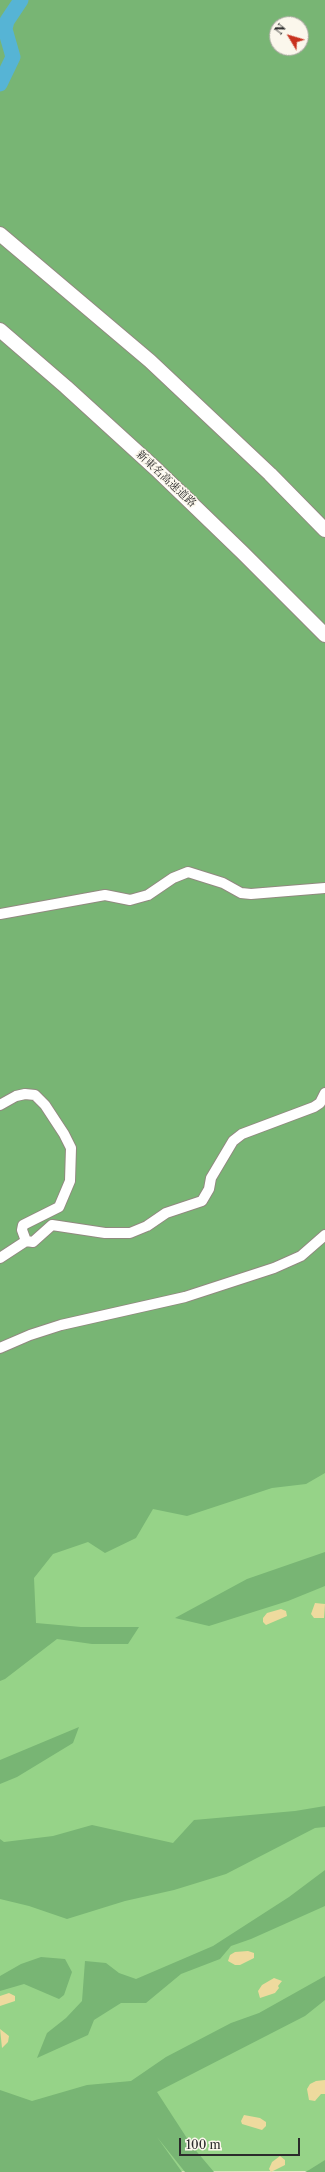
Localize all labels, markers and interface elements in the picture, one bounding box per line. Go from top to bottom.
north arrow [269,16,309,56]
text: N [272,21,289,37]
street label: 新東名高速道路 [133,448,199,510]
scale bar [181,2130,302,2156]
text: 100 m [186,2137,221,2152]

